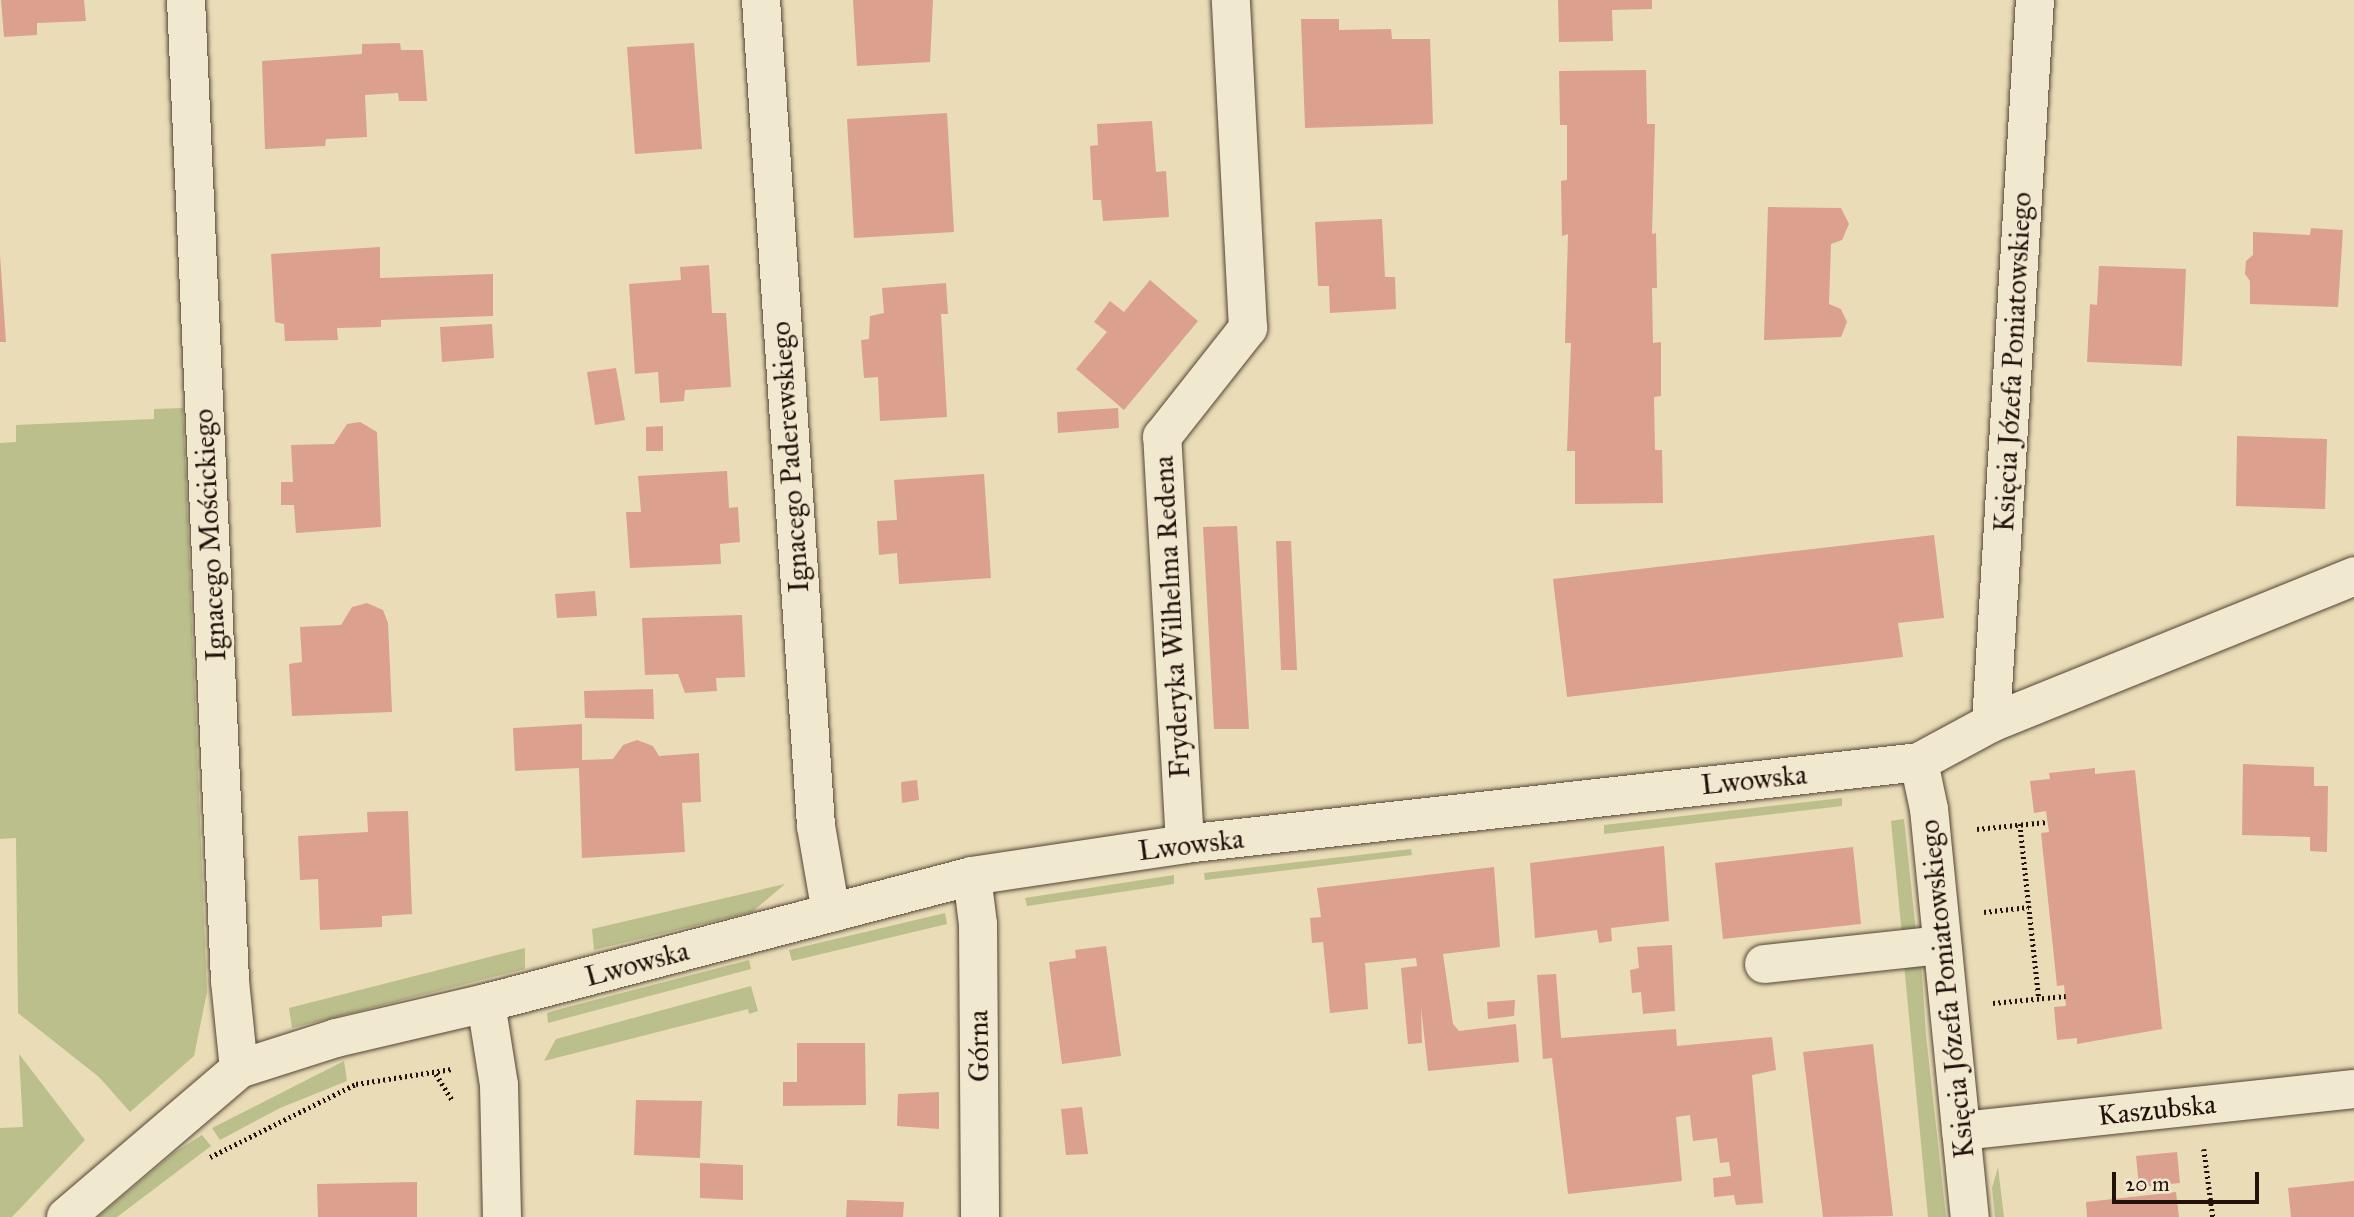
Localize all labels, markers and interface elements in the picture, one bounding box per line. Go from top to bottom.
street label: Księcia Józefa Poniatowskiego [1987,191,2039,533]
street label: Ignacego Paderewskiego [764,320,816,594]
street label: Ignacego Mościckiego [187,408,233,662]
street label: Fryderyka Wilhelma Redena [1147,455,1197,779]
street label: Lwowska [1699,758,1809,802]
street label: Księcia Józefa Poniatowskiego [1913,818,1981,1160]
street label: Lwowska [1136,822,1246,868]
street label: Lwowska [581,934,693,994]
street label: Górna [962,1010,996,1082]
street label: Kaszubska [2096,1087,2218,1133]
scale bar [2116,1158,2263,1202]
text: 20 m [2125,1171,2170,1197]

